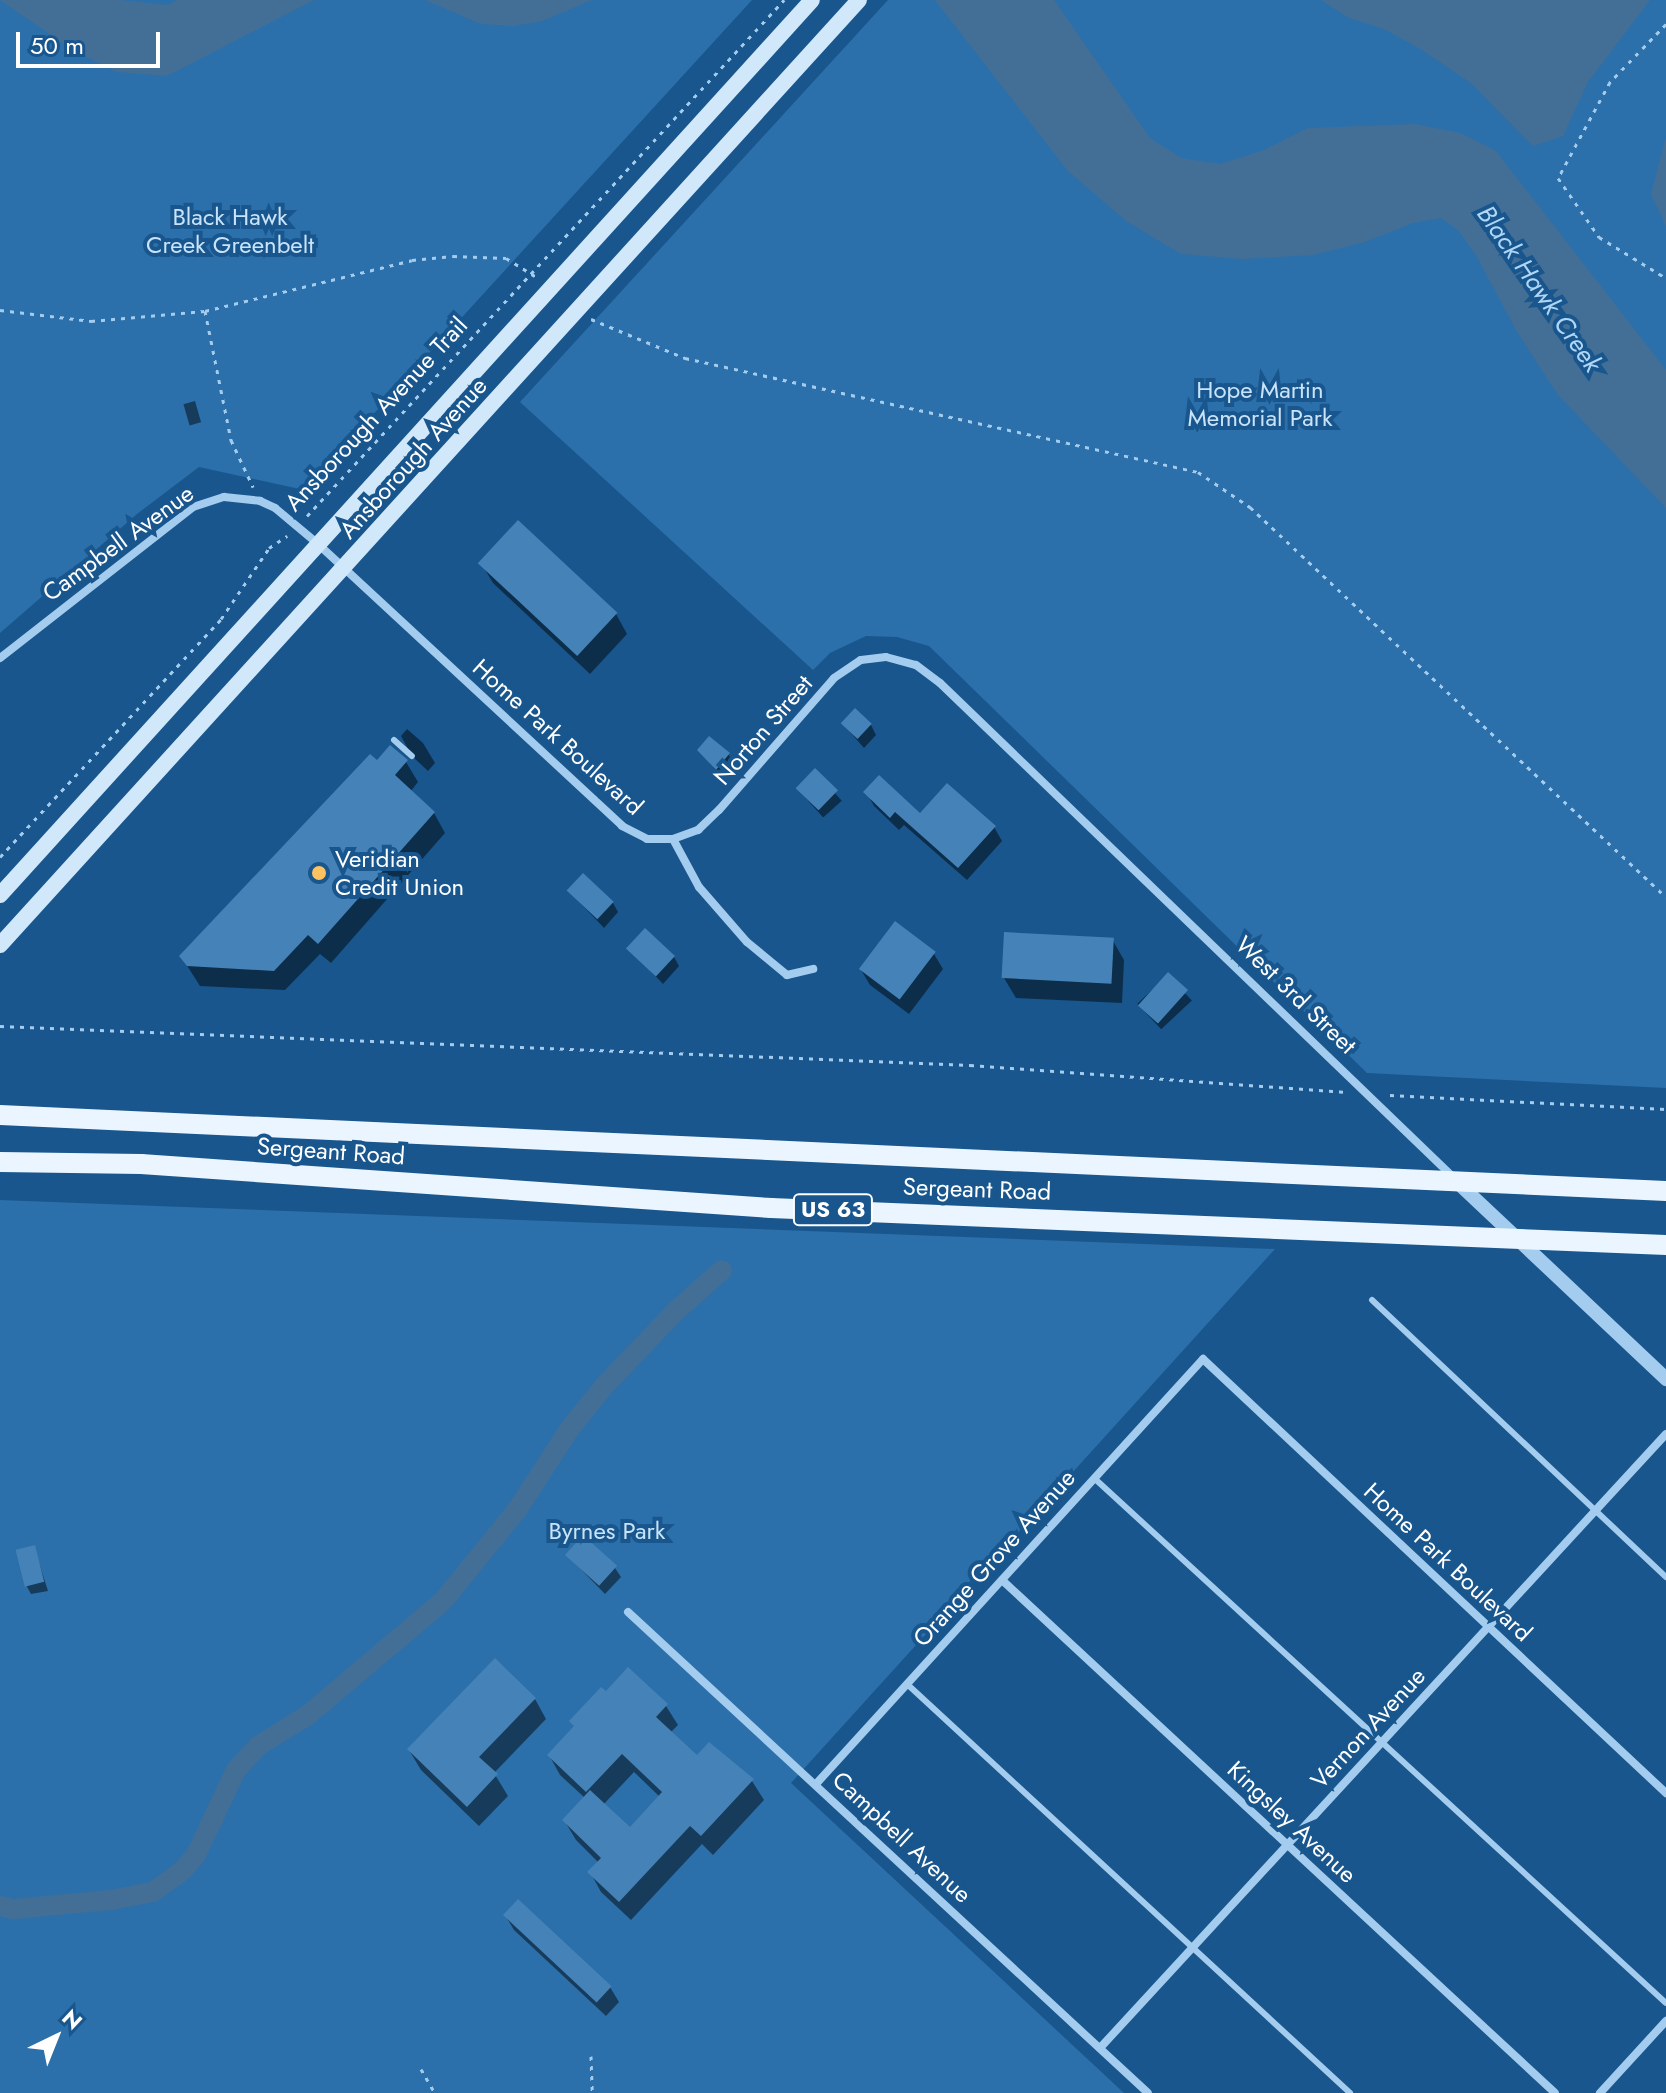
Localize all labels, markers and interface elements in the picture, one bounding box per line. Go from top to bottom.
scale bar [20,16,164,66]
text: 50 m [30,28,84,63]
water label: Black Hawk Creek [1470,200,1608,378]
park label: Black Hawk Creek Greenbelt [146,203,314,259]
street label: Ansborough Avenue Trail [279,311,473,517]
street label: Ansborough Avenue [333,372,493,544]
park label: Hope Martin Memorial Park [1187,376,1333,432]
street label: Campbell Avenue [37,479,199,607]
street label: Home Park Boulevard [467,653,649,821]
street label: Norton Street [708,669,818,791]
place label: Veridian Credit Union [335,845,464,901]
marker: Veridian Credit Union [310,864,328,882]
street label: West 3rd Street [1230,930,1362,1060]
street label: Sergeant Road [256,1131,406,1171]
street label: Sergeant Road [902,1172,1052,1206]
road number: US 63 [791,1192,875,1228]
street label: Orange Grove Avenue [907,1464,1081,1652]
street label: Home Park Boulevard [1358,1477,1538,1647]
park label: Byrnes Park [549,1517,665,1545]
street label: Vernon Avenue [1305,1662,1431,1794]
street label: Kingsley Avenue [1222,1755,1362,1889]
street label: Campbell Avenue [827,1765,977,1909]
north arrow [16,1997,96,2077]
text: N [55,2002,90,2037]

